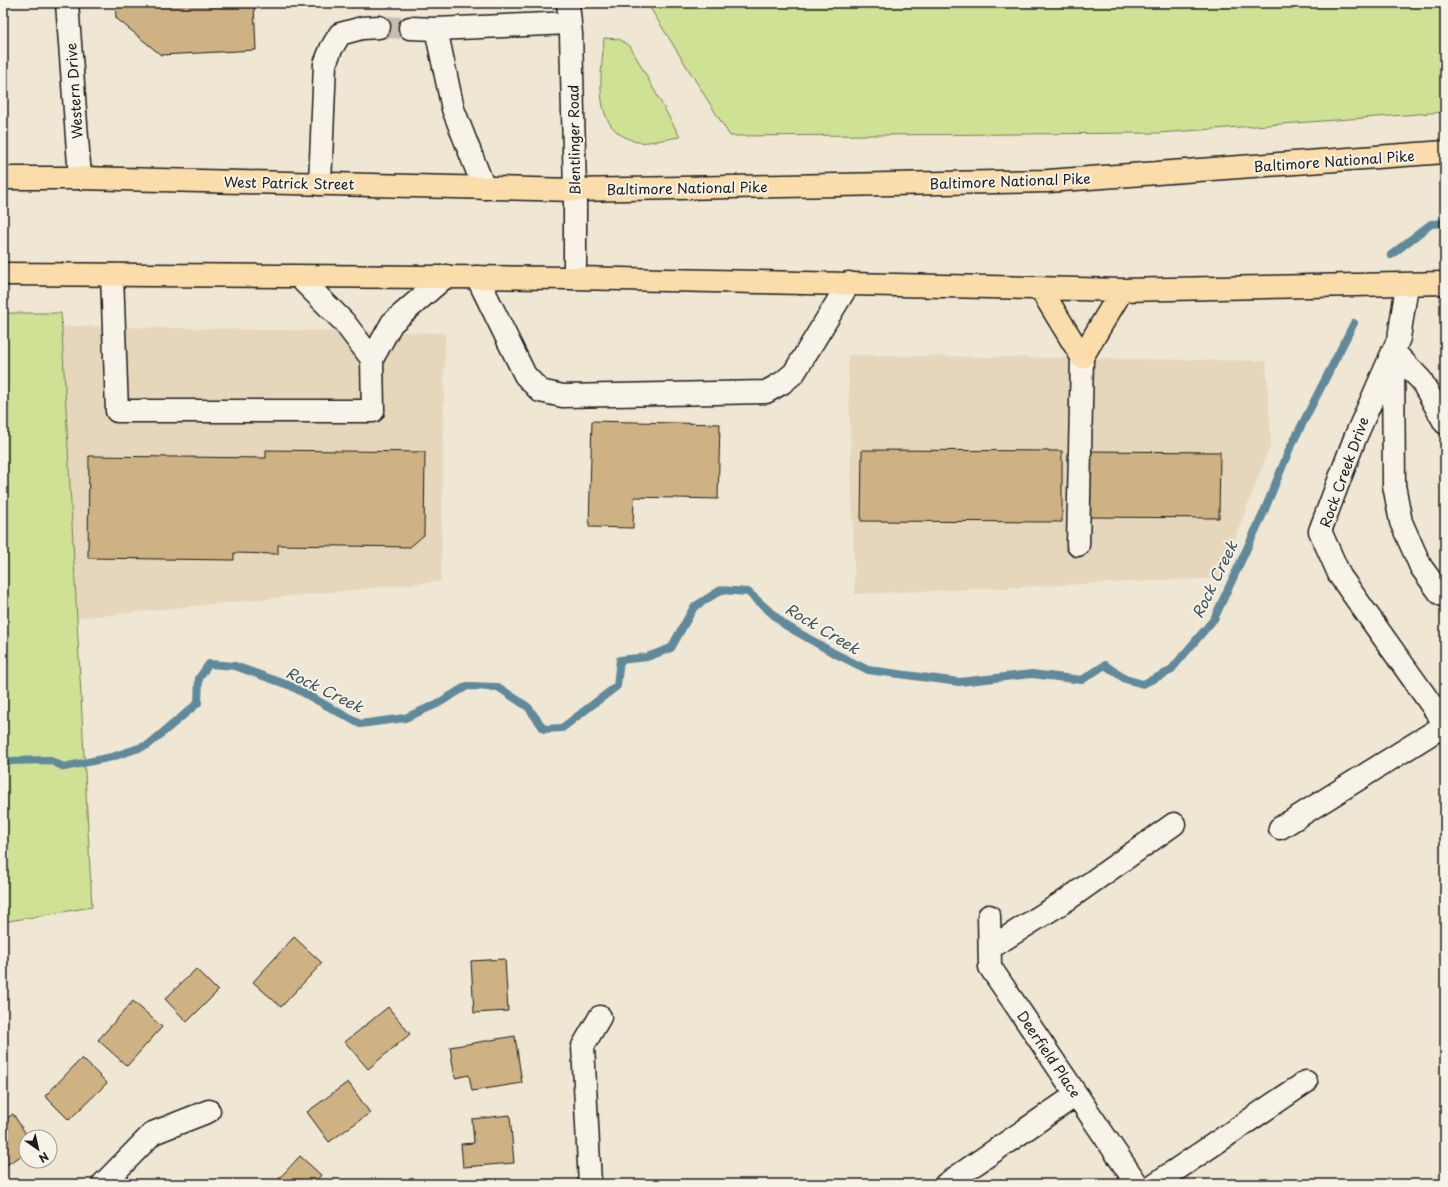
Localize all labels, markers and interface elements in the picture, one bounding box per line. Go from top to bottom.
street label: Western Drive [60,42,88,140]
street label: Blentlinger Road [563,84,585,196]
street label: Baltimore National Pike [1253,145,1415,177]
street label: Baltimore National Pike [929,168,1091,194]
street label: West Patrick Street [224,171,355,195]
street label: Baltimore National Pike [606,176,768,200]
street label: Rock Creek Drive [1314,414,1374,530]
water label: Rock Creek [1185,536,1243,621]
water label: Rock Creek [781,597,865,660]
water label: Rock Creek [283,660,368,718]
street label: Deerfield Place [1012,1006,1086,1102]
north arrow [18,1129,58,1169]
text: N [35,1148,52,1167]

